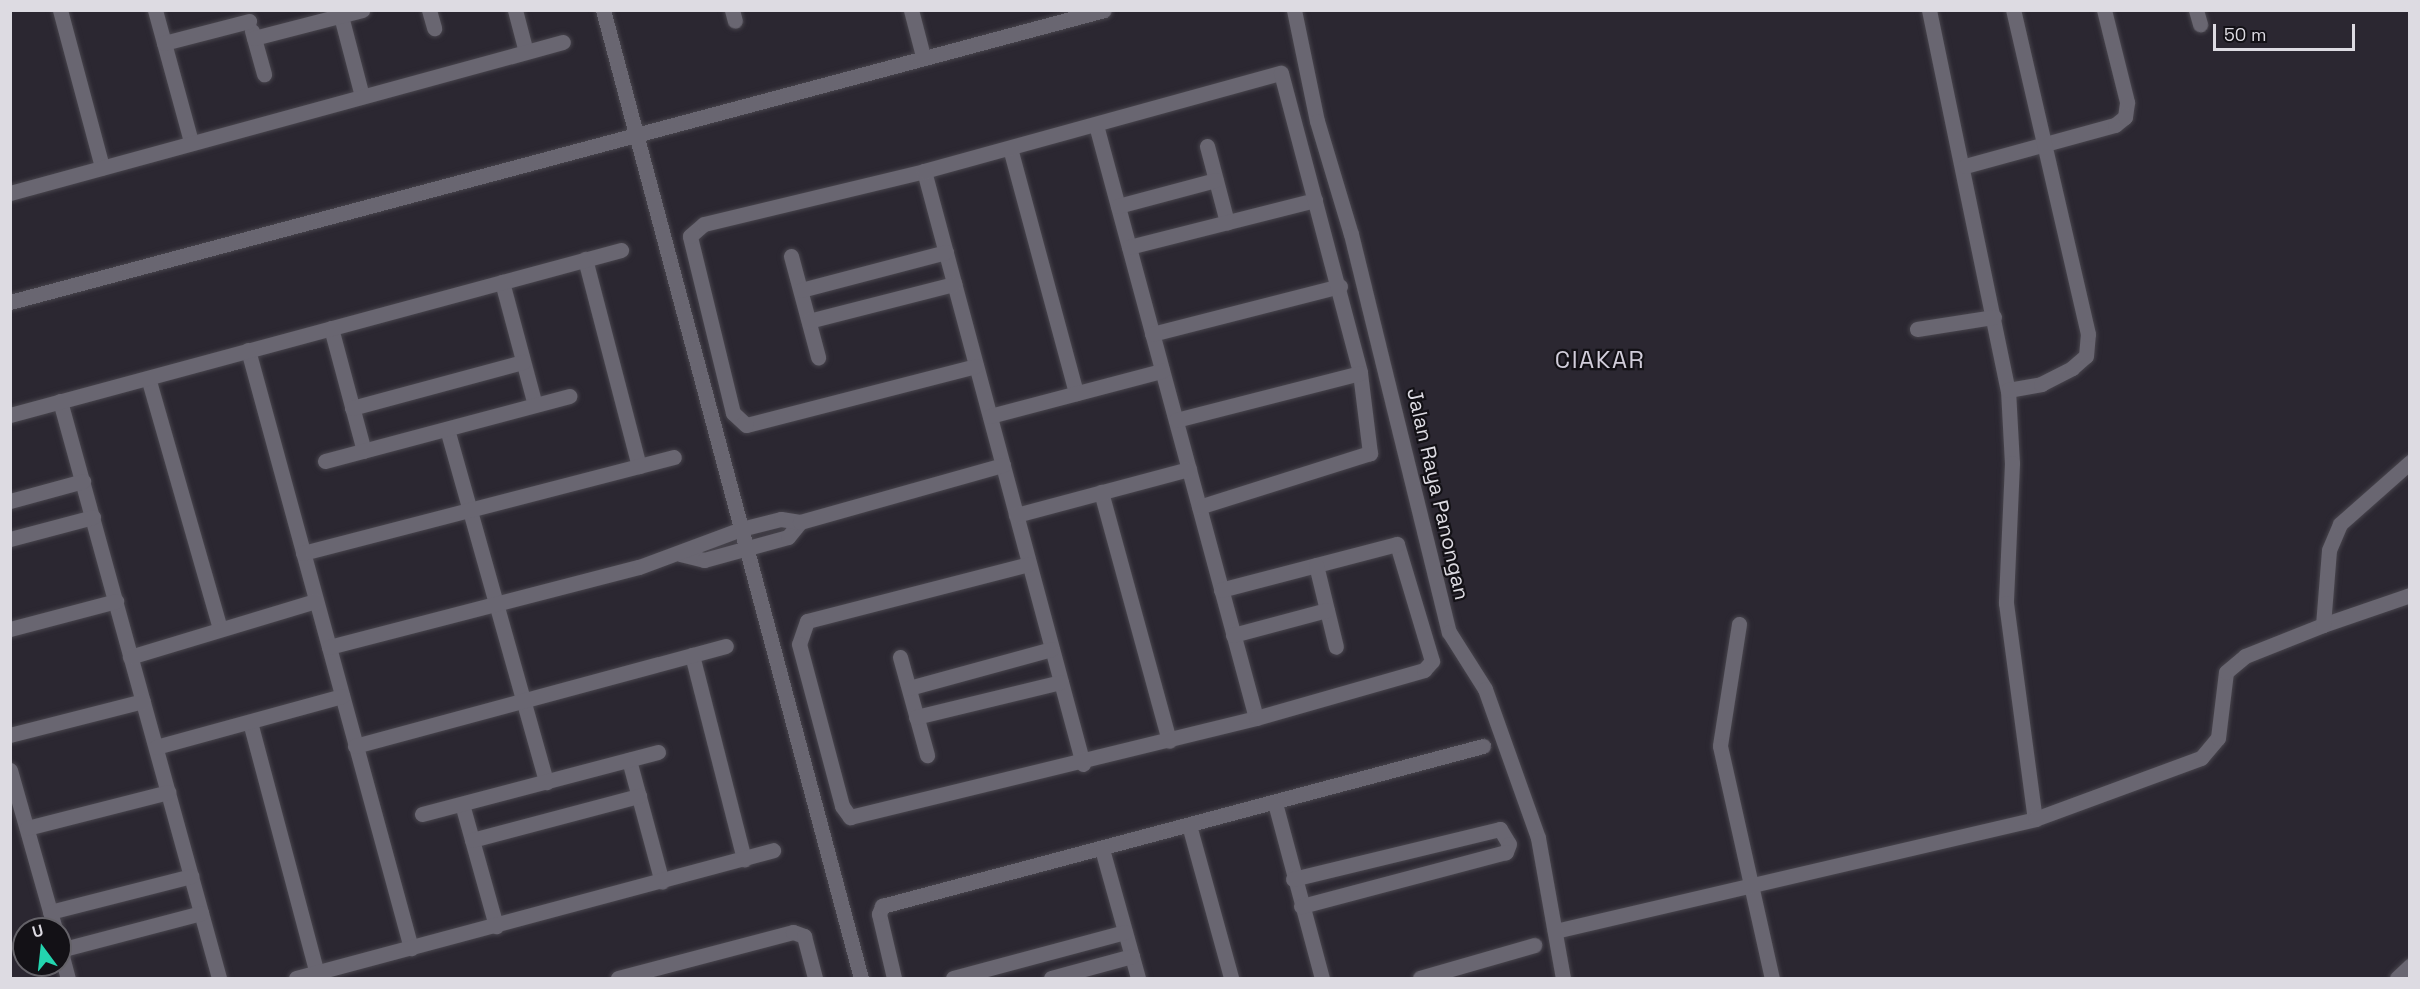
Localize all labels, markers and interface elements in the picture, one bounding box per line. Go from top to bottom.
scale bar [2216,12,2358,50]
text: 50 m [2224,23,2266,46]
district label: CIAKAR [1555,346,1645,374]
street label: Jalan Raya Panongan [1401,386,1475,602]
north arrow [12,917,72,977]
text: U [30,920,46,943]

